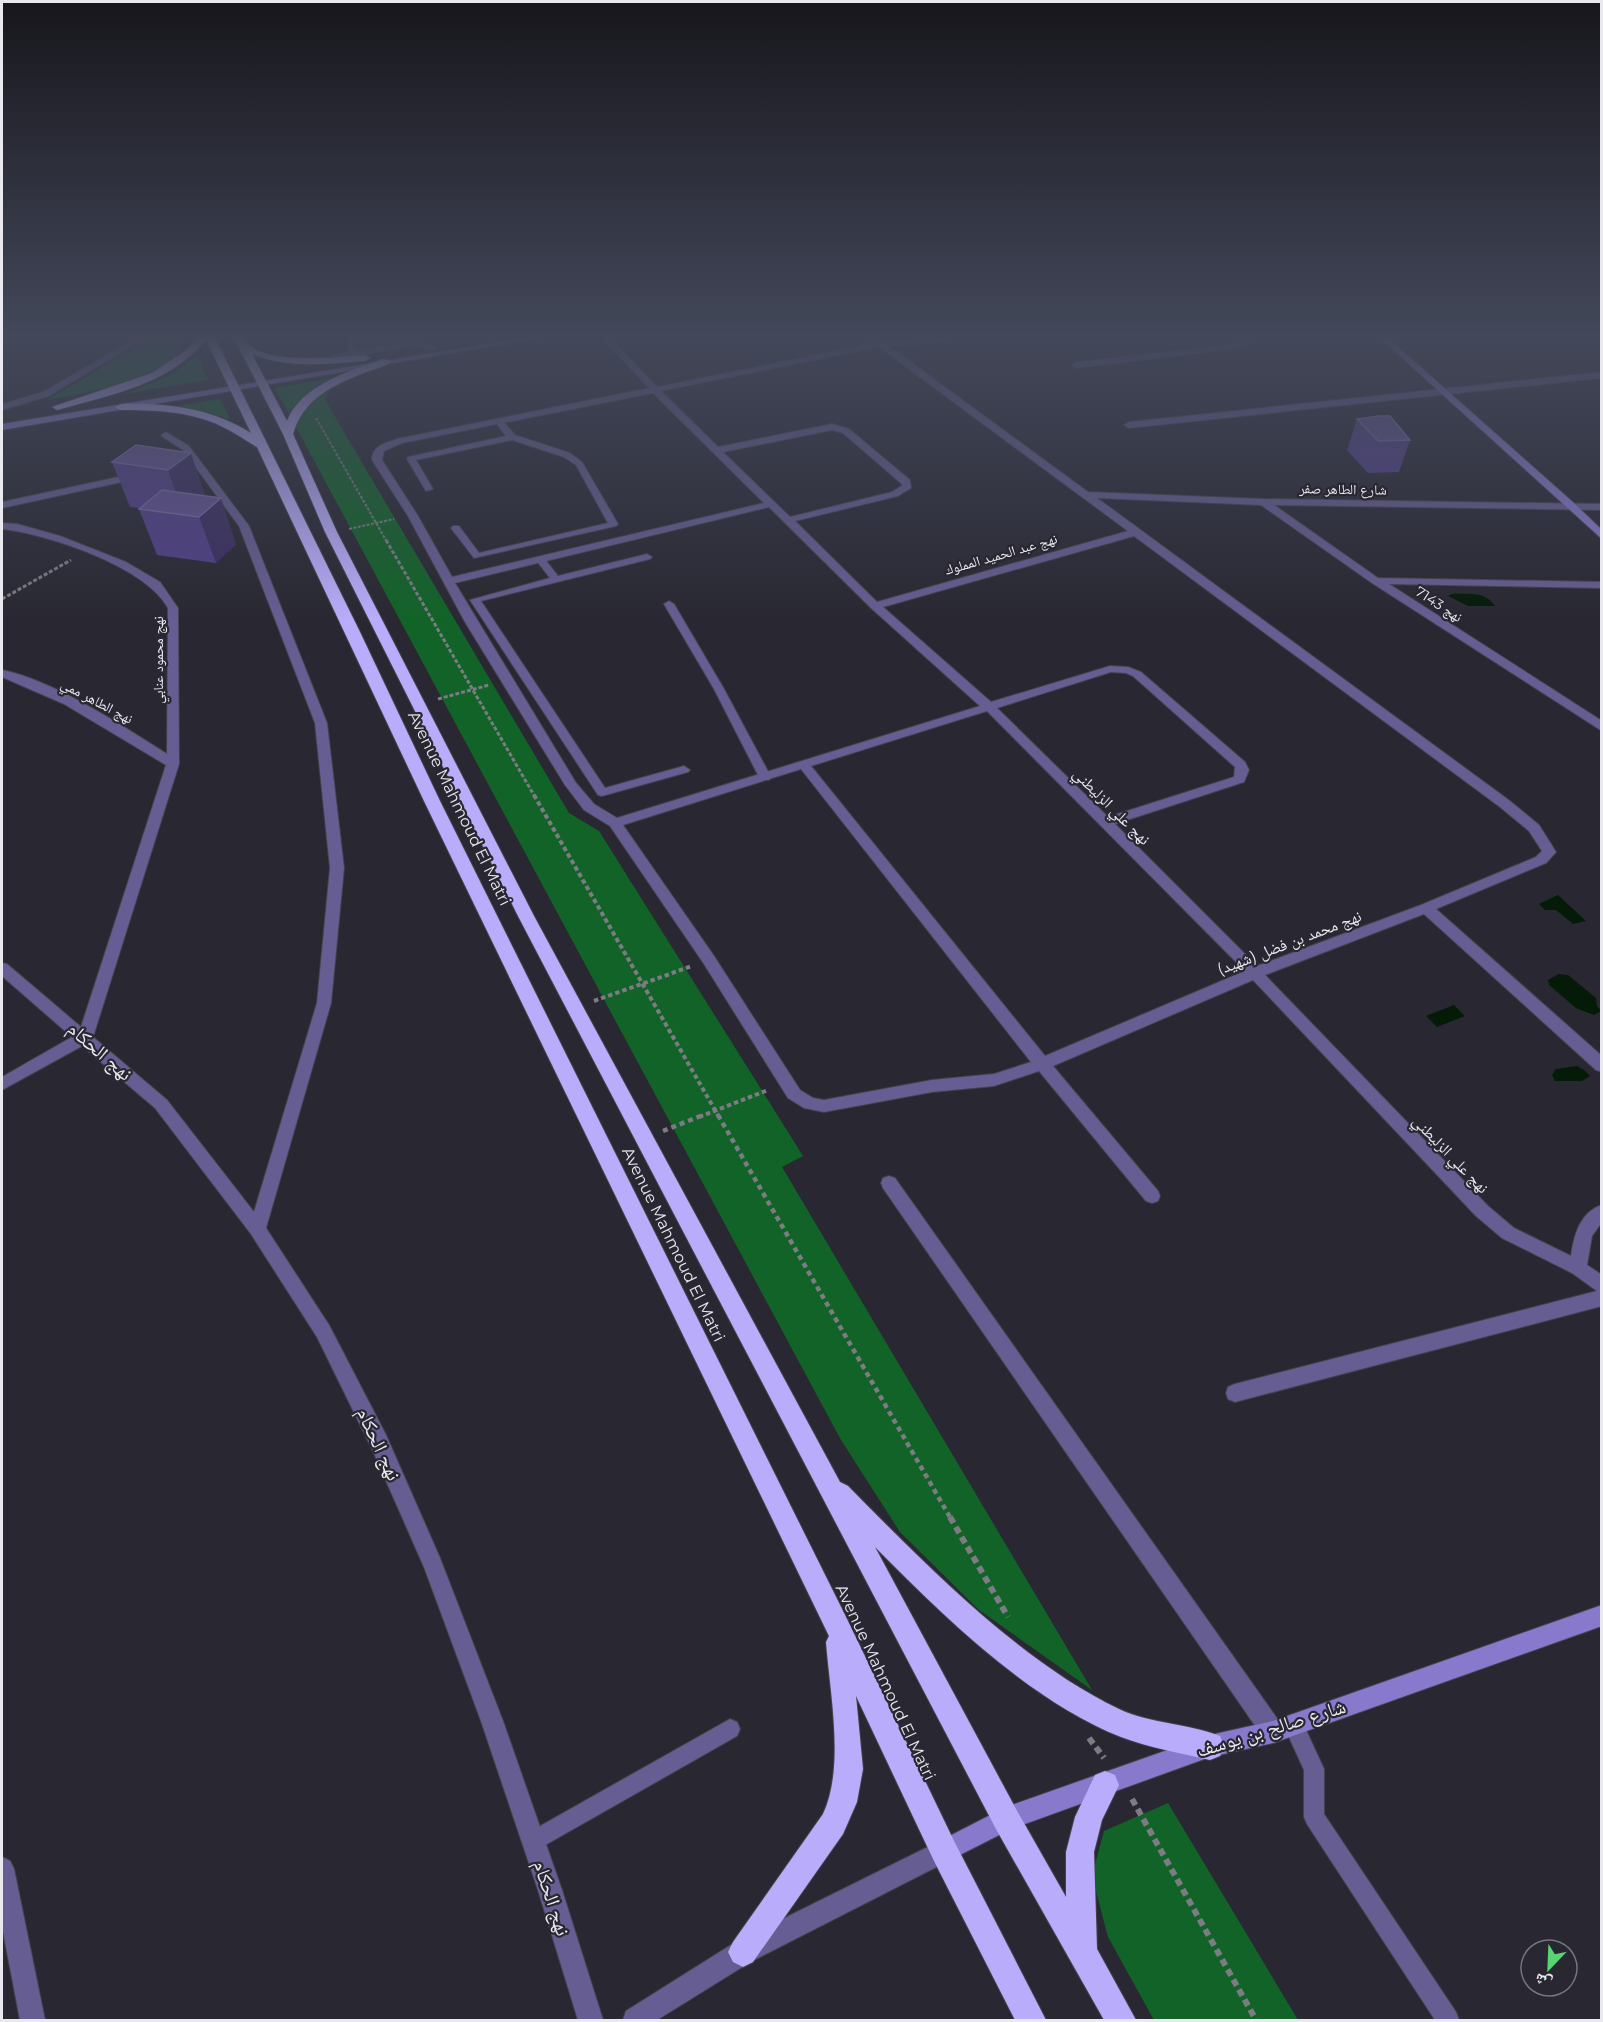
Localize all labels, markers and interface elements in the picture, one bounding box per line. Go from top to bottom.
street label: شارع الطاهر صفر [1298,479,1387,500]
street label: نهج عبد الحميد المملوك [943,529,1060,580]
street label: نهج 7143 [1412,582,1466,627]
street label: نهج محمود عنابي [149,616,170,704]
street label: نهج الطاهر ممي [57,674,136,730]
street label: Avenue Mahmoud El Matri [404,708,515,909]
street label: نهج علي الزليطني [1067,764,1154,851]
street label: نهج محمد بن فضل (شهيد) [1214,906,1364,980]
street label: نهج الحكام [61,1016,137,1087]
street label: نهج علي الزليطني [1406,1111,1493,1199]
street label: Avenue Mahmoud El Matri [618,1144,729,1345]
street label: نهج الحكام [350,1404,406,1485]
street label: Avenue Mahmoud El Matri [832,1581,939,1783]
street label: شارع صالح بن يوسف [1193,1694,1349,1763]
street label: نهج الحكام [527,1857,575,1939]
north arrow [1519,1938,1579,1998]
text: ش [1532,1969,1555,1993]

